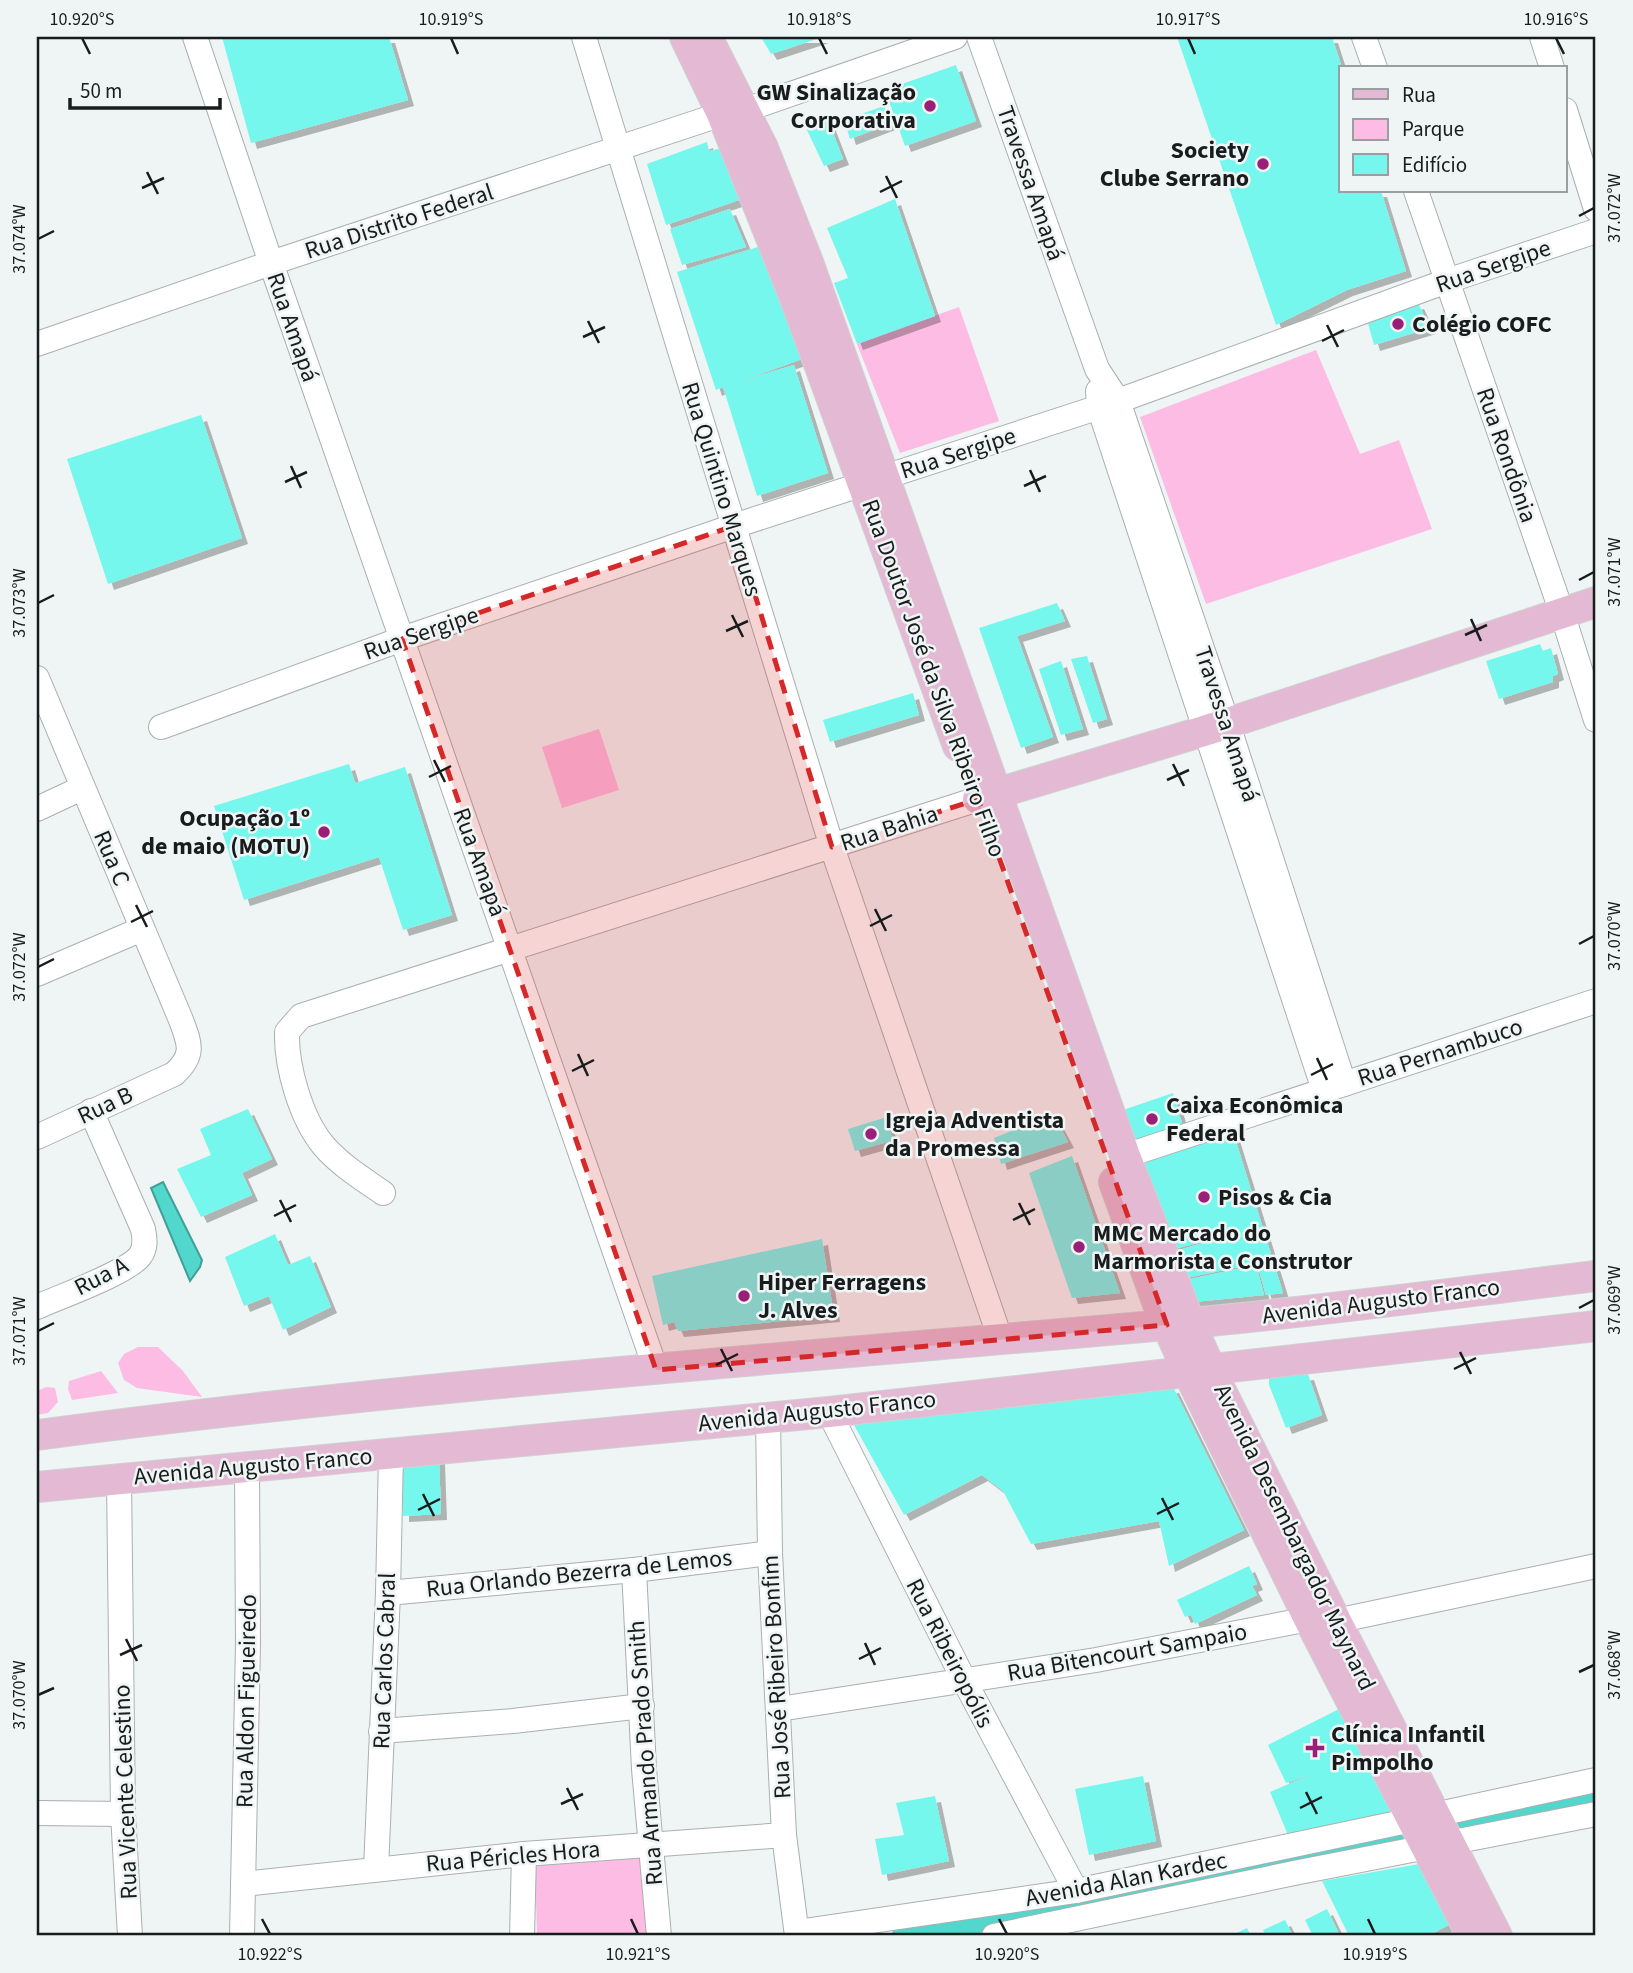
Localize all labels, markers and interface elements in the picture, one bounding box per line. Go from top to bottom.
text: 10.920°S [50,7,114,32]
text: 10.919°S [419,7,483,32]
text: 10.918°S [787,7,851,32]
text: 10.917°S [1156,7,1220,32]
text: 10.916°S [1524,7,1588,32]
scale bar [70,66,220,110]
legend [1339,66,1566,192]
place label: GW Sinalização Corporativa [756,75,916,138]
text: 50 m [80,76,122,106]
text: Rua [1402,80,1436,110]
marker: GW Sinalização Corporativa [922,98,938,114]
street label: Travessa Amapá [988,101,1073,265]
text: Parque [1402,114,1464,144]
place label: Society Clube Serrano [1100,133,1249,196]
text: Edifício [1402,150,1467,180]
marker: Society Clube Serrano [1255,156,1271,172]
text: 37.072°W [1602,173,1627,243]
street label: Rua Distrito Federal [300,174,498,268]
text: 37.074°W [7,204,32,274]
street label: Rua Sergipe [1431,230,1555,302]
street label: Rua Amapá [257,268,328,387]
place label: Colégio COFC [1412,307,1552,342]
marker: Colégio COFC [1390,316,1406,332]
street label: Rua Quintino Marques [672,378,771,601]
street label: Rua Rondônia [1467,383,1546,527]
street label: Rua Sergipe [896,418,1020,489]
street label: Rua Doutor José da Silva Ribeiro Filho [852,494,1015,862]
text: 37.071°W [1602,537,1627,607]
text: 37.073°W [7,568,32,638]
street label: Rua Sergipe [359,597,483,669]
street label: Travessa Amapá [1185,642,1268,806]
street label: Rua Bahia [836,796,943,861]
place label: Ocupação 1º de maio (MOTU) [141,801,310,864]
street label: Rua Amapá [444,803,515,922]
marker: Ocupação 1º de maio (MOTU) [316,824,332,840]
street label: Rua C [84,825,139,891]
text: 37.070°W [1602,901,1627,971]
text: 37.072°W [7,932,32,1002]
street label: Rua Pernambuco [1353,1009,1527,1096]
street label: Rua B [72,1077,139,1134]
place label: Caixa Econômica Federal [1166,1088,1343,1151]
place label: Igreja Adventista da Promessa [885,1103,1064,1166]
marker: Caixa Econômica Federal [1144,1111,1160,1127]
marker: Igreja Adventista da Promessa [863,1126,879,1142]
place label: Pisos & Cia [1218,1180,1332,1215]
marker: Pisos & Cia [1196,1189,1212,1205]
place label: MMC Mercado do Marmorista e Construtor [1093,1216,1353,1279]
marker: MMC Mercado do Marmorista e Construtor [1071,1239,1087,1255]
street label: Rua A [68,1248,134,1305]
place label: Hiper Ferragens J. Alves [758,1265,926,1328]
text: 37.069°W [1602,1265,1627,1335]
street label: Avenida Augusto Franco [1260,1270,1502,1333]
marker: Hiper Ferragens J. Alves [736,1288,752,1304]
text: 37.071°W [7,1296,32,1366]
street label: Avenida Desembargador Maynard [1205,1378,1384,1697]
street label: Avenida Augusto Franco [696,1382,938,1441]
street label: Avenida Augusto Franco [132,1439,374,1494]
street label: Rua Orlando Bezerra de Lemos [424,1540,734,1607]
street label: Rua José Ribeiro Bonfim [753,1554,800,1800]
street label: Rua Carlos Cabral [364,1572,405,1750]
street label: Rua Ribeiropólis [897,1572,1002,1734]
street label: Rua Aldon Figueiredo [227,1594,266,1808]
street label: Rua Bitencourt Sampaio [1004,1614,1250,1691]
street label: Rua Armando Prado Smith [619,1619,672,1887]
text: 37.068°W [1602,1630,1627,1700]
text: 37.070°W [7,1660,32,1730]
street label: Rua Vicente Celestino [104,1684,147,1900]
place label: Clínica Infantil Pimpolho [1331,1717,1485,1780]
marker: Clínica Infantil Pimpolho [1305,1738,1325,1758]
street label: Rua Péricles Hora [424,1831,602,1882]
street label: Avenida Alan Kardec [1022,1843,1230,1916]
text: 10.922°S [238,1942,302,1967]
text: 10.921°S [606,1942,670,1967]
text: 10.920°S [975,1942,1039,1967]
text: 10.919°S [1343,1942,1407,1967]

